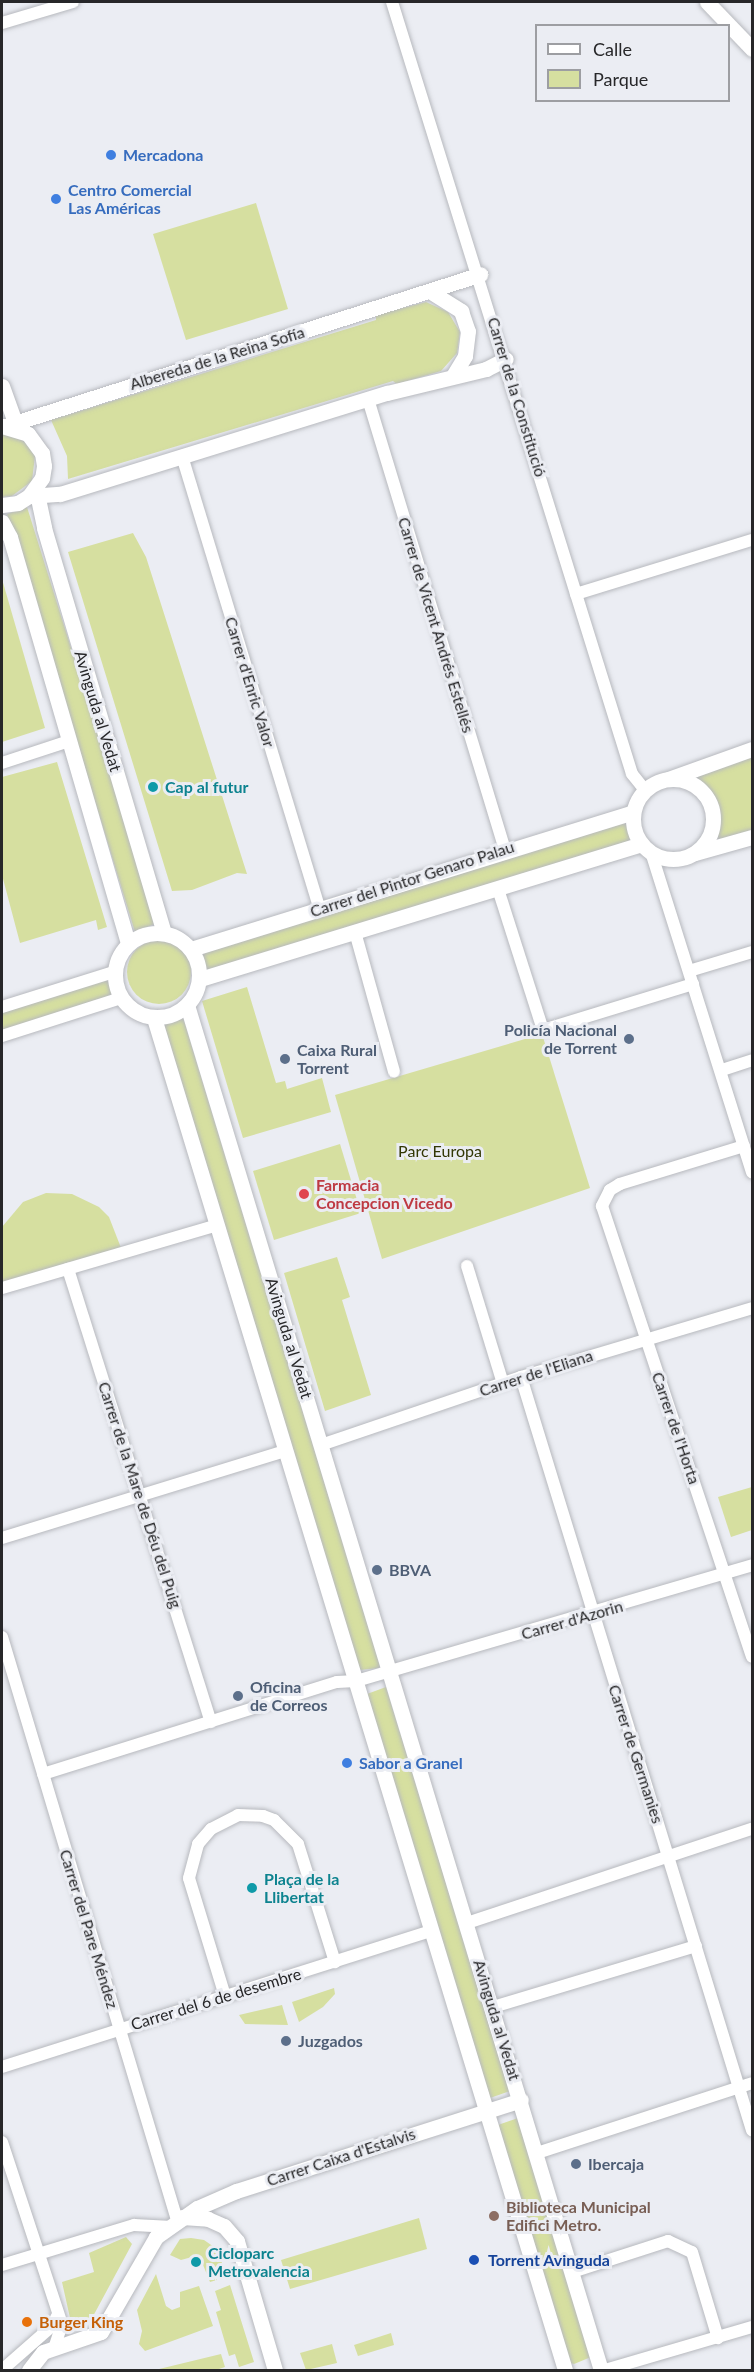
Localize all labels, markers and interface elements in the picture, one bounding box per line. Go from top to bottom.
legend [535,24,730,102]
text: Calle [593,38,632,60]
text: Parque [593,68,648,90]
place label: Mercadona [123,145,203,165]
marker: Mercadona [104,148,118,162]
place label: Centro Comercial Las Américas [68,180,192,218]
marker: Centro Comercial Las Américas [49,192,63,206]
street label: Carrer de la Constitució [484,315,550,479]
street label: Albereda de la Reina Sofía [127,322,307,394]
street label: Carrer de Vicent Andrés Estellés [394,514,478,736]
street label: Carrer d'Enric Valor [221,614,279,750]
street label: Avinguda al Vedat [70,648,126,774]
place label: Cap al futur [165,777,248,797]
marker: Cap al futur [146,780,160,794]
street label: Carrer del Pintor Genaro Palau [307,837,517,921]
place label: Policía Nacional de Torrent [504,1020,617,1058]
marker: Policía Nacional de Torrent [622,1032,636,1046]
place label: Caixa Rural Torrent [297,1040,377,1078]
marker: Caixa Rural Torrent [278,1052,292,1066]
park label: Parc Europa [398,1141,482,1161]
place label: Farmacia Concepcion Vicedo [316,1175,453,1213]
marker: Farmacia Concepcion Vicedo [297,1187,311,1201]
street label: Avinguda al Vedat [261,1275,317,1401]
street label: Carrer de l'Eliana [477,1346,595,1400]
street label: Carrer de l'Horta [648,1369,704,1487]
street label: Carrer de la Mare de Déu del Puig [94,1379,186,1611]
place label: BBVA [389,1560,431,1580]
marker: BBVA [370,1563,384,1577]
street label: Carrer d'Azorin [519,1596,625,1644]
place label: Oficina de Correos [250,1677,328,1715]
street label: Carrer de Germanies [604,1682,668,1826]
marker: Oficina de Correos [231,1689,245,1703]
place label: Sabor a Granel [359,1753,463,1773]
marker: Sabor a Granel [340,1756,354,1770]
street label: Carrer del Pare Méndez [56,1847,122,2011]
place label: Plaça de la Llibertat [264,1869,339,1907]
marker: Plaça de la Llibertat [245,1881,259,1895]
street label: Avinguda al Vedat [469,1957,525,2083]
street label: Carrer del 6 de desembre [128,1964,304,2034]
place label: Juzgados [298,2031,363,2051]
marker: Juzgados [279,2034,293,2048]
street label: Carrer Caixa d'Estalvis [264,2124,418,2190]
place label: Ibercaja [588,2154,644,2174]
marker: Ibercaja [569,2157,583,2171]
place label: Biblioteca Municipal Edifici Metro. [506,2197,651,2235]
marker: Biblioteca Municipal Edifici Metro. [487,2209,501,2223]
place label: Cicloparc Metrovalencia [208,2243,310,2281]
place label: Torrent Avinguda [488,2250,611,2270]
marker: Torrent Avinguda [465,2251,483,2269]
marker: Cicloparc Metrovalencia [189,2255,203,2269]
place label: Burger King [39,2312,124,2332]
marker: Burger King [20,2315,34,2329]

